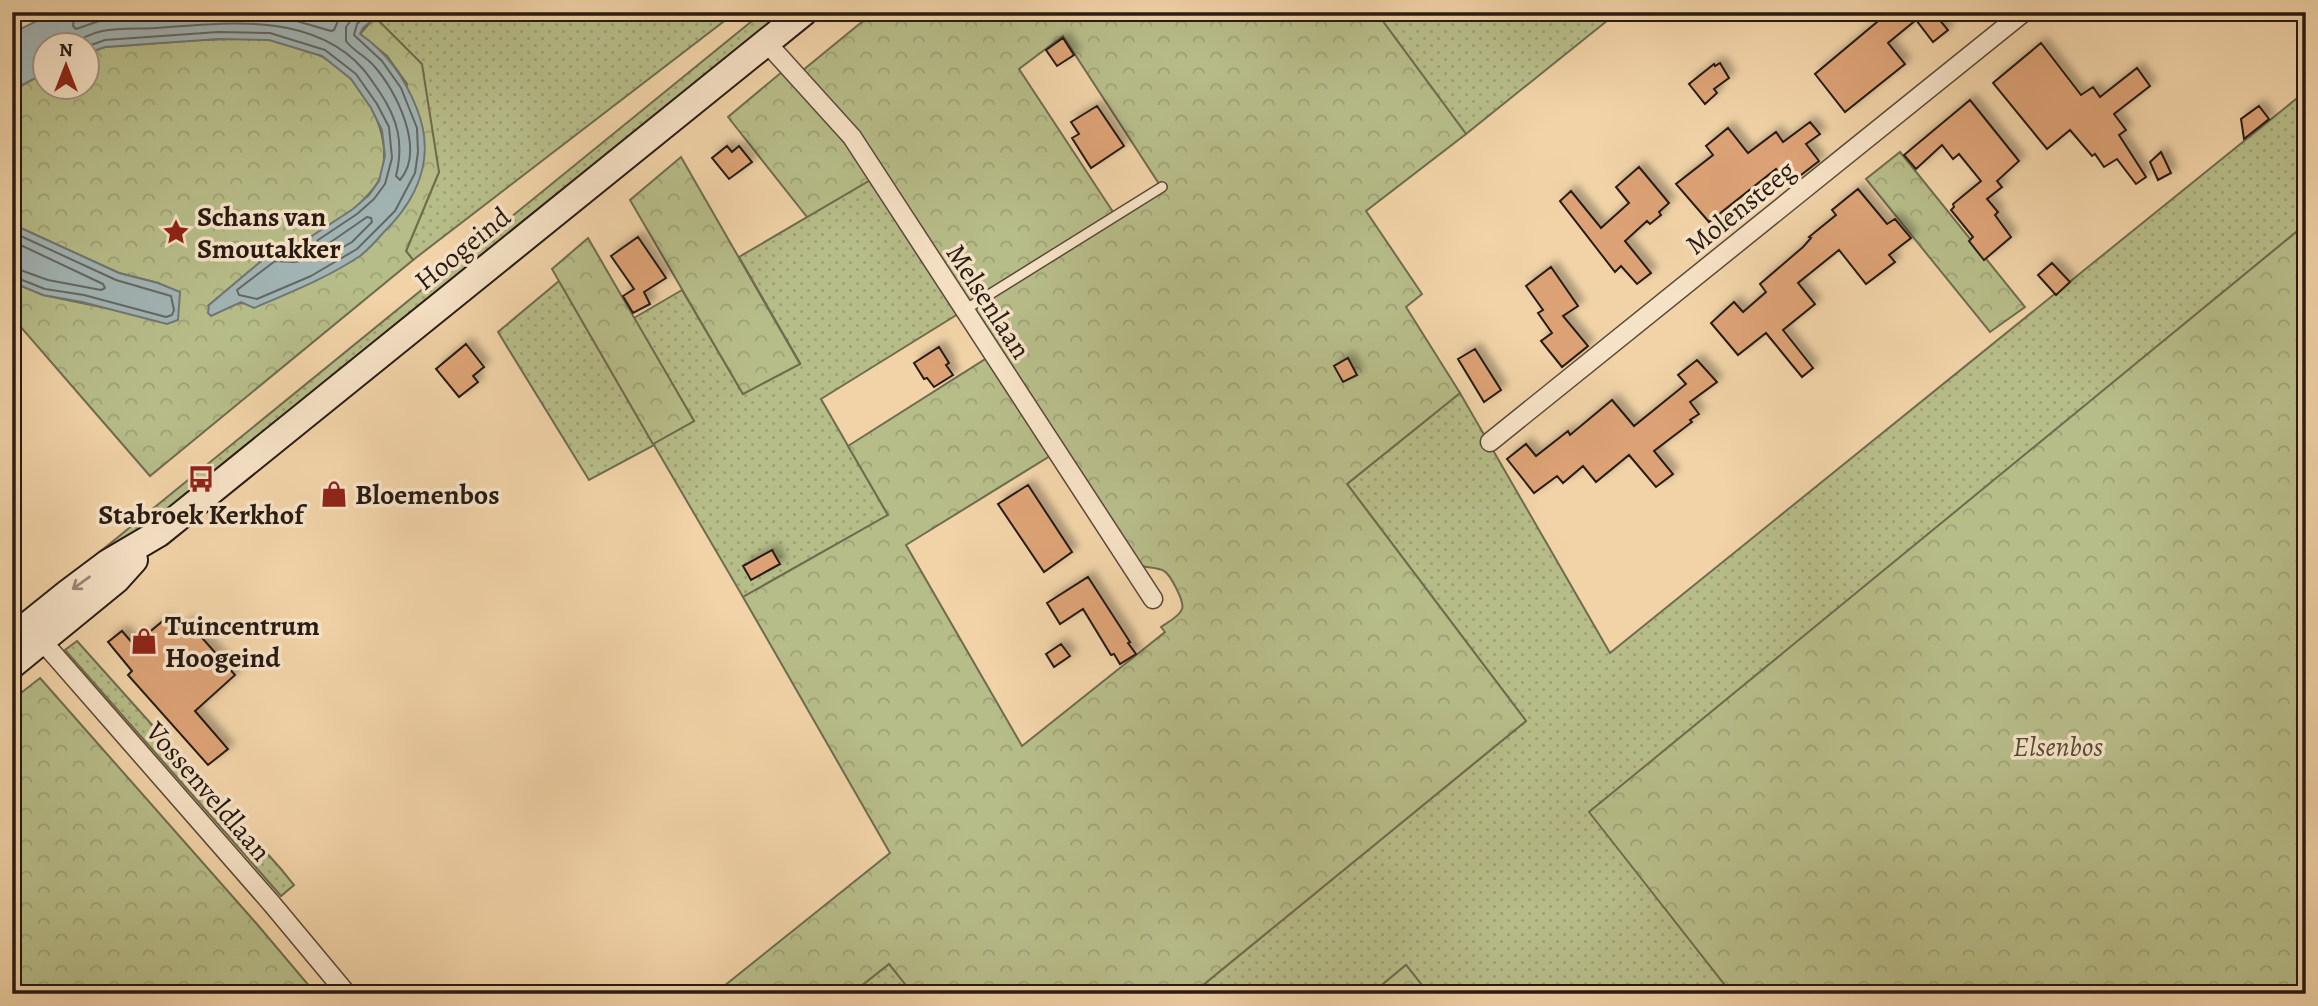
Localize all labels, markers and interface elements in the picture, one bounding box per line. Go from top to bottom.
north arrow [32,32,102,102]
text: N [59,37,73,63]
street label: Molensteeg [1678,152,1804,264]
place label: Schans van Smoutakker [197,198,341,268]
street label: Hoogeind [407,198,519,299]
place icon: Schans van Smoutakker [161,217,191,247]
street label: Melsenlaan [937,237,1039,366]
bus stop icon: Stabroek Kerkhof [186,464,216,494]
place label: Bloemenbos [355,476,500,514]
shop icon: Bloemenbos [319,479,349,509]
place label: Stabroek Kerkhof [98,496,307,534]
one-way arrow [72,576,91,590]
place label: Tuincentrum Hoogeind [165,607,320,677]
shop icon: Tuincentrum Hoogeind [129,626,159,656]
street label: Vossenveldlaan [136,713,279,870]
park label: Elsenbos [2013,728,2103,766]

